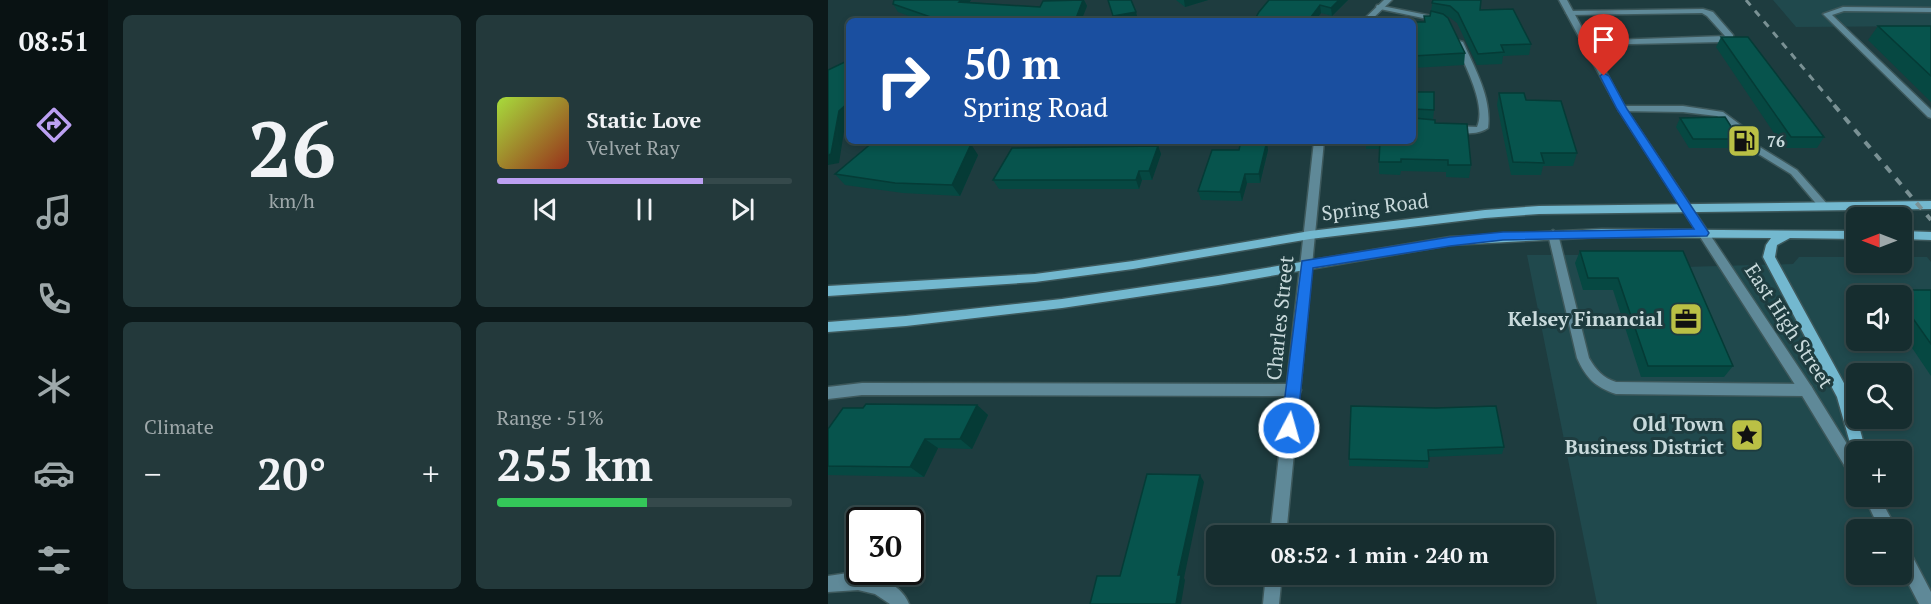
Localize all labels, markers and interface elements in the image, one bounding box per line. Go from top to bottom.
pin [1578,14,1629,76]
text: 08:51 [19,23,89,59]
icon: arrive [1587,23,1620,56]
text: 50 m [963,35,1061,91]
icon: right [864,42,942,120]
text: Spring Road [963,89,1108,125]
text: 26 [248,96,336,199]
icon: directions [33,104,75,146]
text: Static Love [587,105,701,134]
fuel station icon: 76 [1726,123,1762,159]
place label: 76 [1767,130,1785,152]
text: Velvet Ray [587,134,680,161]
text: km/h [269,187,315,214]
street label: Spring Road [1320,187,1430,226]
icon: music [33,191,75,233]
icon: previous [529,193,562,226]
icon: pause [628,193,661,226]
icon: next [726,193,759,226]
north arrow [1846,207,1912,273]
map controls [1846,207,1912,585]
street label: Charles Street [1260,254,1300,382]
street label: East High Street [1739,258,1840,394]
icon: phone [33,278,75,320]
button: sound [1846,285,1912,351]
office icon: Kelsey Financial [1668,301,1704,337]
place label: Kelsey Financial [1508,305,1663,332]
button: search [1846,363,1912,429]
icon: climate [33,365,75,407]
position arrow [1257,396,1321,460]
text: Range · 51% [497,404,604,431]
place label: Old Town Business District [1565,410,1724,460]
text: Climate [144,413,214,440]
place icon: Old Town Business District [1729,417,1765,453]
text: 255 km [497,434,653,494]
button: + [1846,441,1912,507]
text: 20° [257,443,326,503]
icon: car [33,452,75,494]
text: − [144,452,162,495]
text: + [422,452,440,495]
speed limit sign: 30 [846,507,924,585]
button: − [1846,519,1912,585]
icon: filters [33,539,75,581]
text: 08:52 · 1 min · 240 m [1271,540,1489,569]

